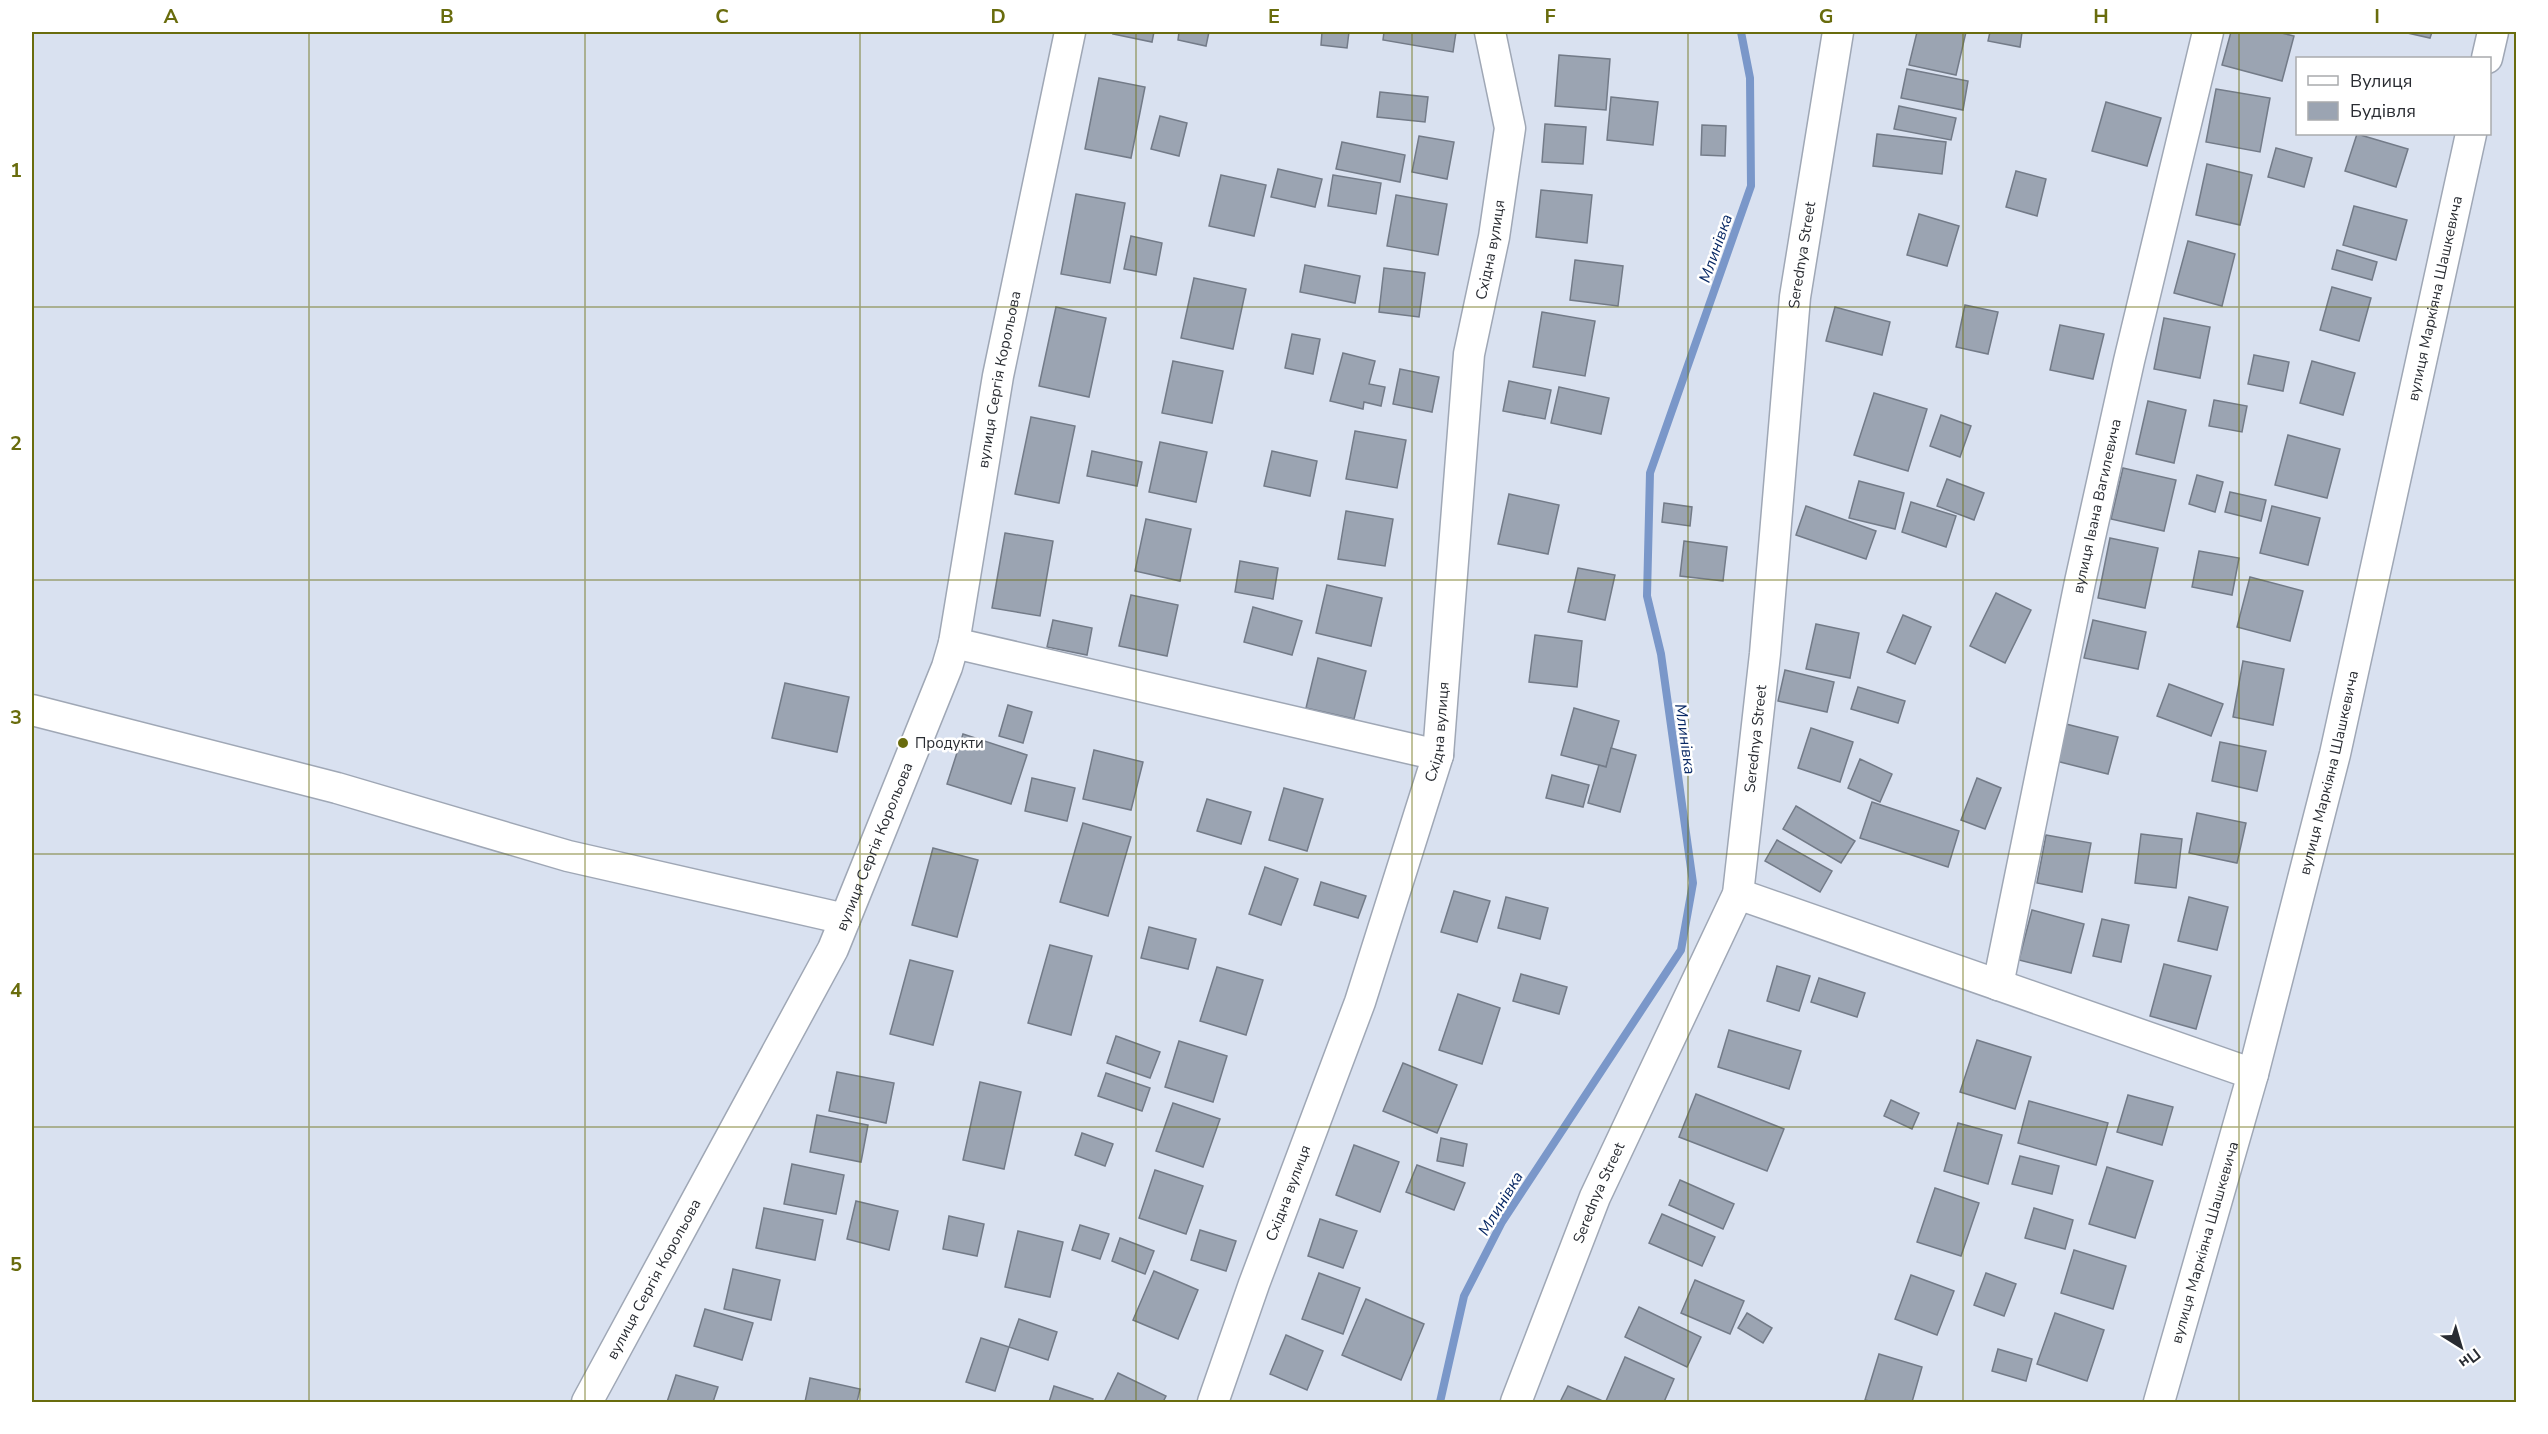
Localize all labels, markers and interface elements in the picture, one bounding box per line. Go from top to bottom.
text: A [164,3,179,30]
text: B [440,3,454,30]
text: C [715,3,729,30]
text: D [990,3,1006,30]
text: E [1268,3,1280,30]
text: F [1544,3,1556,30]
text: G [1819,3,1833,30]
text: H [2093,3,2109,30]
text: I [2374,3,2380,30]
legend [2296,57,2491,135]
text: Вулиця [2350,69,2412,93]
text: Будівля [2350,99,2416,123]
text: 1 [10,157,22,184]
street label: вулиця Маркіяна Шашкевича [2403,194,2467,403]
street label: Східна вулиця [1471,198,1509,301]
street label: Serednya Street [1784,199,1820,309]
water label: Млинівка [1694,211,1738,286]
street label: вулиця Сергія Корольова [973,289,1026,470]
street label: вулиця Івана Вагилевича [2068,417,2126,595]
text: 2 [10,430,22,457]
street label: вулиця Маркіяна Шашкевича [2294,669,2363,877]
street label: Східна вулиця [1420,681,1454,785]
street label: Serednya Street [1739,683,1772,794]
water label: Млинівка [1669,702,1701,776]
text: 3 [10,704,22,731]
place label: Продукти [915,733,984,753]
marker: Продукти [896,736,910,750]
street label: вулиця Сергія Корольова [831,759,917,934]
text: 4 [10,977,22,1004]
street label: Serednya Street [1568,1138,1630,1246]
street label: вулиця Маркіяна Шашкевича [2166,1139,2243,1346]
street label: Східна вулиця [1261,1142,1315,1244]
water label: Млинівка [1473,1167,1529,1240]
street label: вулиця Сергія Корольова [602,1195,706,1363]
text: 5 [10,1251,22,1278]
north arrow [2431,1317,2491,1377]
text: Пн [2454,1343,2485,1374]

